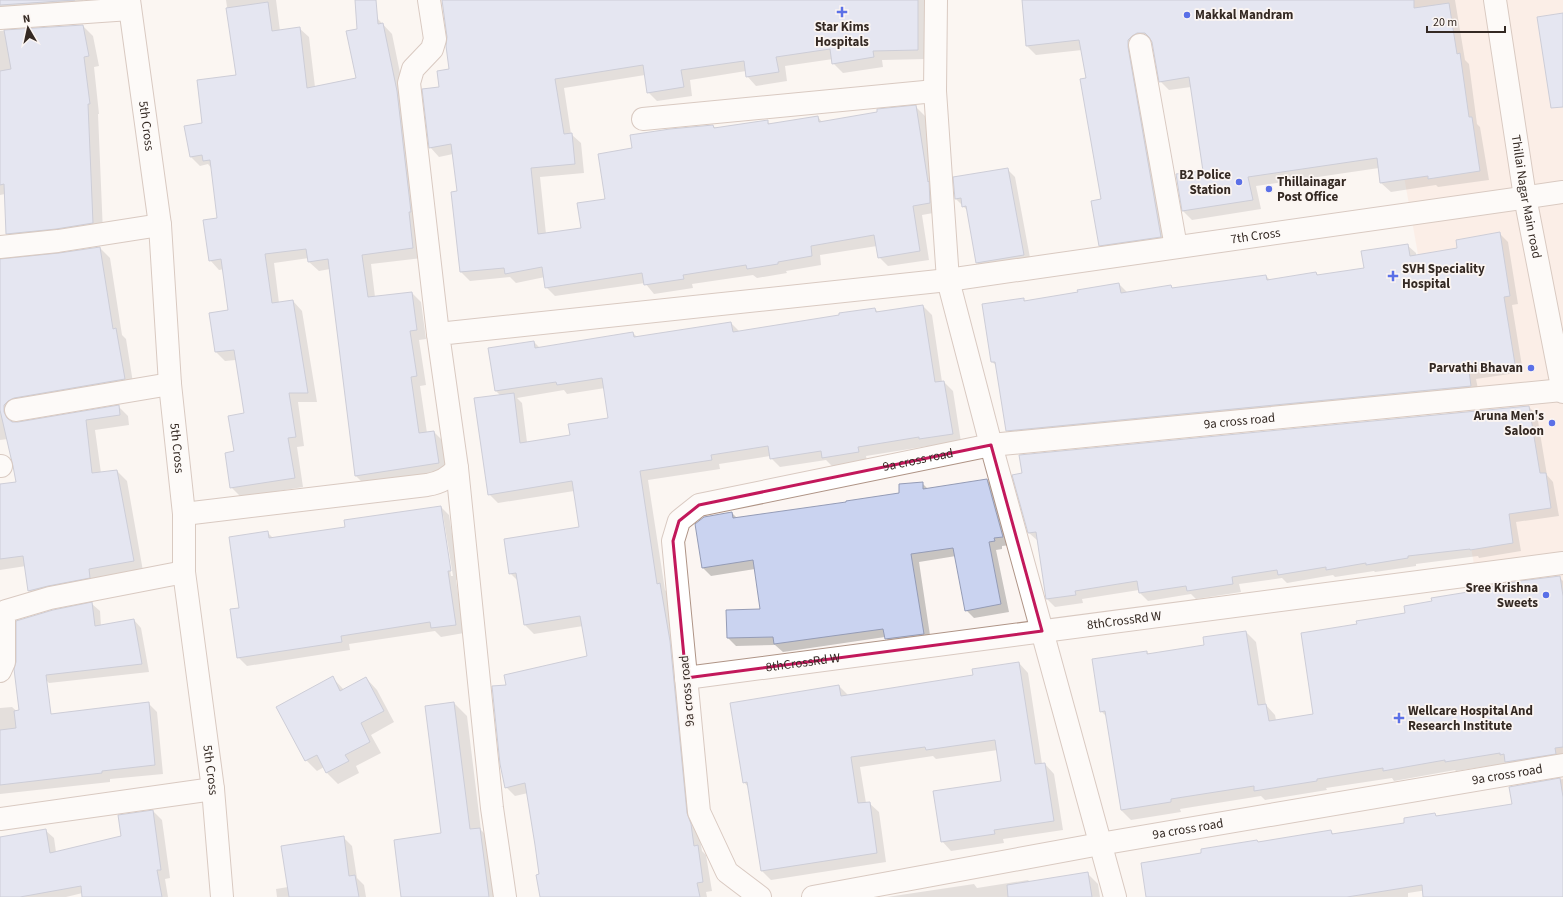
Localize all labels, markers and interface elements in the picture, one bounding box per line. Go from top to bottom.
marker: Star Kims Hospitals [836,6,848,18]
place label: Makkal Mandram [1195,6,1294,24]
north arrow [8,8,48,48]
scale bar [1427,8,1505,34]
marker: Makkal Mandram [1182,10,1192,20]
text: N [22,11,31,27]
text: 20 m [1433,14,1457,31]
place label: Star Kims Hospitals [815,18,870,51]
street label: 5th Cross [134,100,159,153]
street label: Thillai Nagar Main road [1507,133,1546,260]
place label: B2 Police Station [1179,166,1231,199]
place label: Thillainagar Post Office [1277,173,1347,206]
marker: B2 Police Station [1234,177,1244,187]
marker: Thillainagar Post Office [1264,184,1274,194]
street label: 7th Cross [1229,223,1282,248]
place label: SVH Speciality Hospital [1402,260,1485,293]
marker: SVH Speciality Hospital [1387,270,1399,282]
place label: Parvathi Bhavan [1429,359,1523,377]
marker: Parvathi Bhavan [1526,363,1536,373]
place label: Aruna Men's Saloon [1473,407,1544,440]
street label: 9a cross road [1203,409,1276,433]
marker: Aruna Men's Saloon [1547,418,1557,428]
street label: 5th Cross [165,422,189,475]
street label: 9a cross road [881,444,955,476]
place label: Sree Krishna Sweets [1465,579,1538,612]
marker: Sree Krishna Sweets [1541,590,1551,600]
street label: 8thCrossRd W [1086,607,1163,634]
street label: 8thCrossRd W [765,649,841,676]
street label: 9a cross road [675,655,699,727]
place label: Wellcare Hospital And Research Institute [1408,702,1533,735]
marker: Wellcare Hospital And Research Institute [1393,712,1405,724]
street label: 5th Cross [198,744,223,796]
street label: 9a cross road [1470,760,1544,789]
street label: 9a cross road [1151,814,1225,844]

